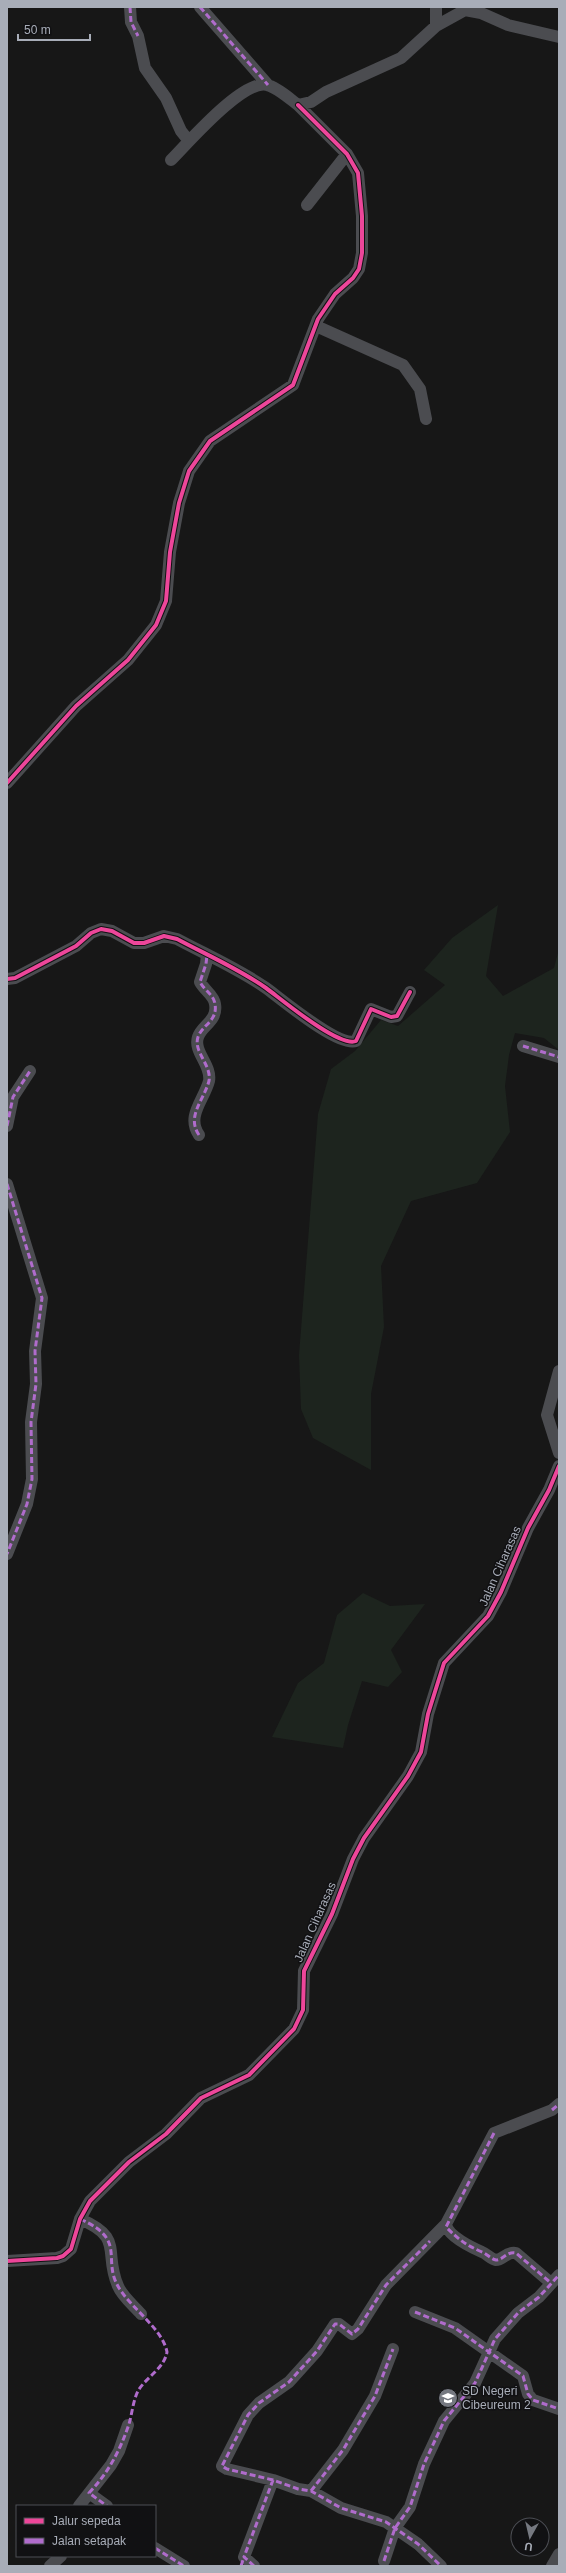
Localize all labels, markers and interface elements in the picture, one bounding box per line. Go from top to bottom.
scale bar [18,16,90,42]
text: 50 m [24,23,51,37]
street label: Jalan Ciharasas [476,1524,524,1608]
street label: Jalan Ciharasas [291,1880,339,1964]
place label: SD Negeri Cibeureum 2 [462,2384,531,2412]
school or university icon: SD Negeri Cibeureum 2 [437,2387,459,2409]
legend [16,2505,156,2557]
text: Jalur sepeda [52,2514,121,2528]
north arrow [510,2517,550,2557]
text: Jalan setapak [52,2534,127,2548]
text: U [524,2540,533,2553]

